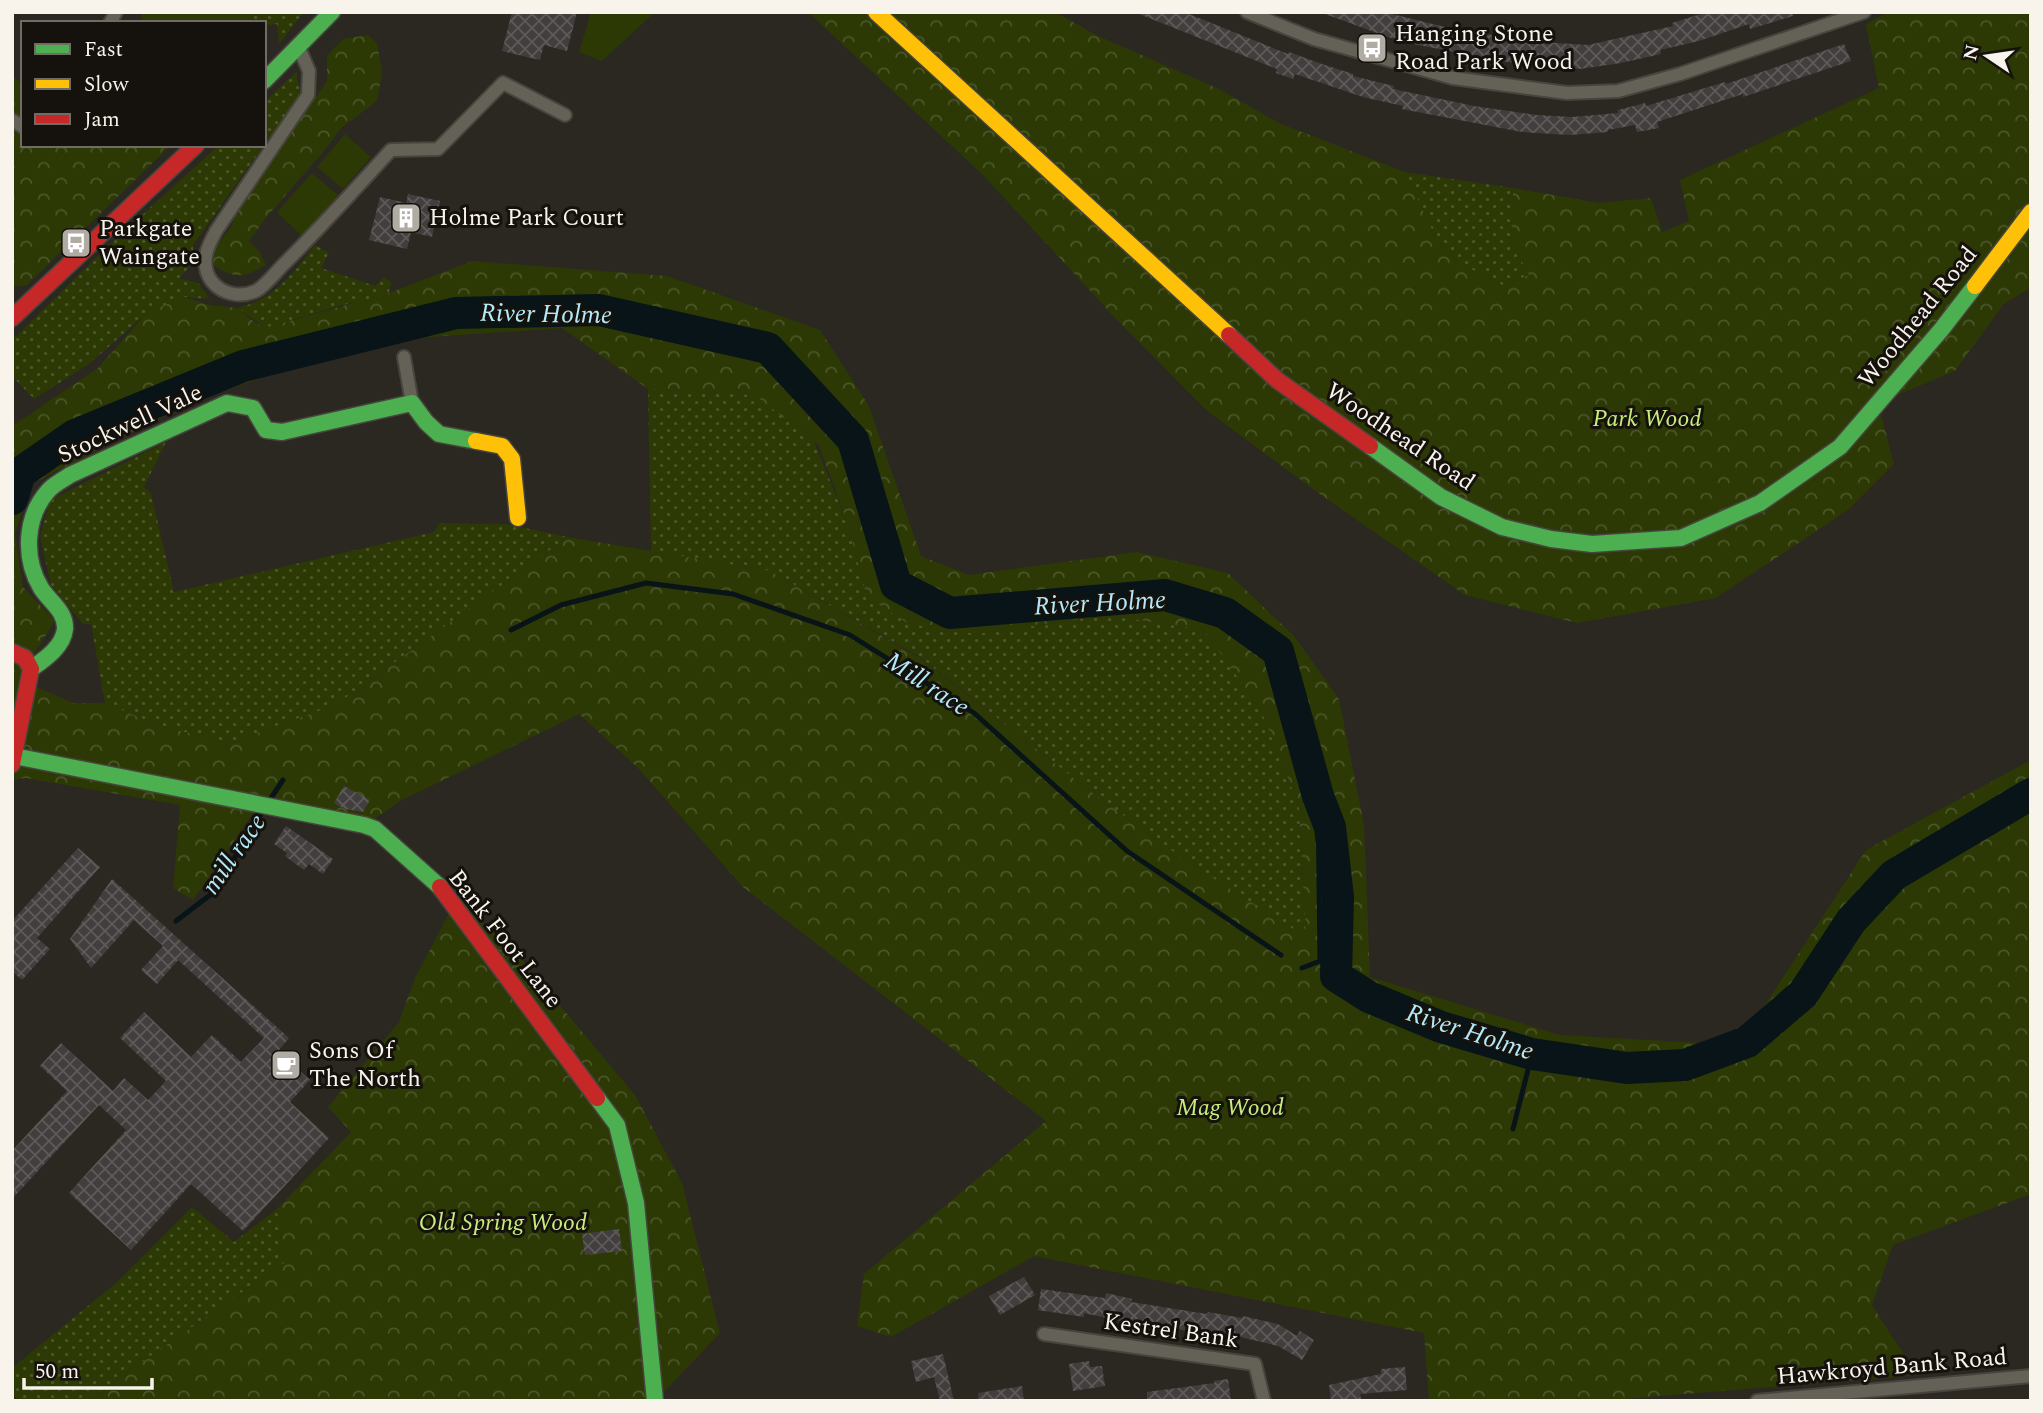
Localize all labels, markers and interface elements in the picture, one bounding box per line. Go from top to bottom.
place label: Hanging Stone Road Park Wood [1395,16,1573,80]
legend [21,21,266,147]
north arrow [1952,21,2022,91]
bus stop icon: Hanging Stone Road Park Wood [1355,31,1389,65]
text: Fast [84,34,123,66]
text: N [1956,42,1988,63]
text: Slow [84,69,130,101]
text: Jam [84,104,120,136]
place label: Holme Park Court [429,200,624,236]
building icon: Holme Park Court [389,201,423,235]
place label: Parkgate Waingate [99,211,200,275]
bus stop icon: Parkgate Waingate [59,226,93,260]
street label: Woodhead Road [1849,238,1987,396]
water label: River Holme [479,293,613,335]
street label: Woodhead Road [1318,374,1482,500]
street label: Stockwell Vale [52,375,208,473]
park label: Park Wood [1592,401,1702,437]
water label: River Holme [1033,580,1167,626]
water label: Mill race [876,641,978,727]
water label: mill race [191,805,277,903]
street label: Bank Foot Lane [439,862,571,1016]
water label: River Holme [1401,993,1539,1071]
place label: Sons Of The North [309,1033,421,1097]
cafe icon: Sons Of The North [269,1048,303,1082]
park label: Mag Wood [1176,1090,1284,1126]
park label: Old Spring Wood [419,1205,587,1241]
street label: Kestrel Bank [1101,1304,1241,1358]
street label: Hawkroyd Bank Road [1775,1339,2009,1395]
scale bar [24,1346,152,1390]
text: 50 m [35,1356,79,1388]

